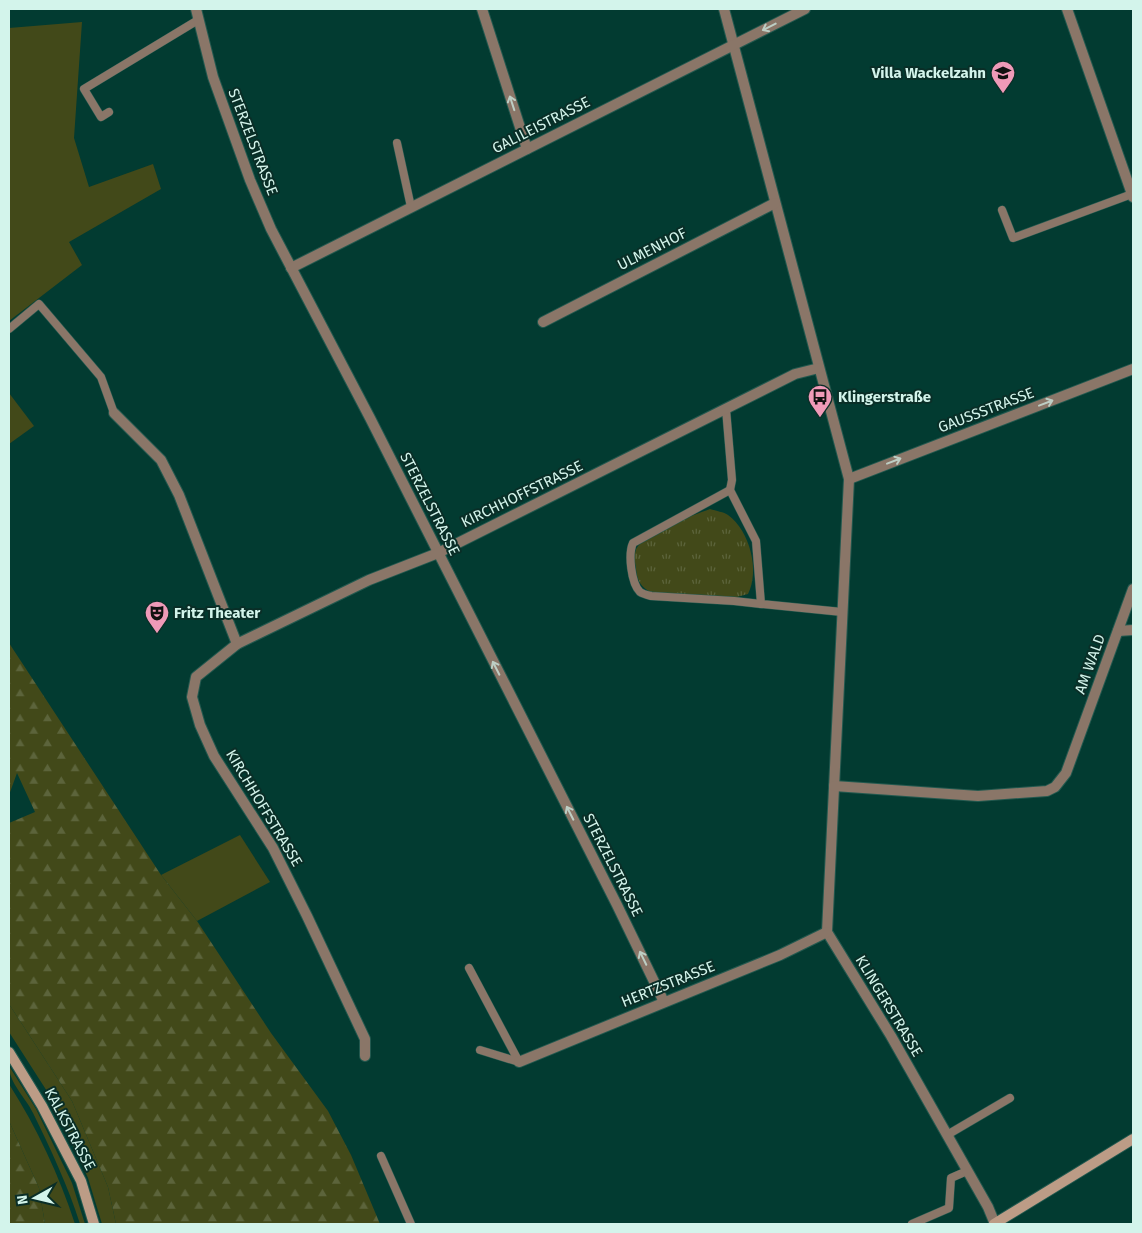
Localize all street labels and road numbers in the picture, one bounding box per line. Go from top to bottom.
street label: STERZELSTRASSE [224,86,282,198]
street label: GALILEISTRASSE [489,93,593,157]
street label: ULMENHOF [614,224,690,274]
street label: GAUSSSTRASSE [936,383,1036,437]
street label: STERZELSTRASSE [396,449,464,559]
street label: KIRCHHOFFSTRASSE [458,457,586,531]
street label: AM WALD [1071,632,1109,696]
street label: KIRCHHOFFSTRASSE [222,746,306,870]
street label: STERZELSTRASSE [579,810,647,920]
street label: KLINGERSTRASSE [852,952,926,1060]
street label: HERTZSTRASSE [618,957,718,1011]
street label: KALKSTRASSE [41,1085,99,1173]

